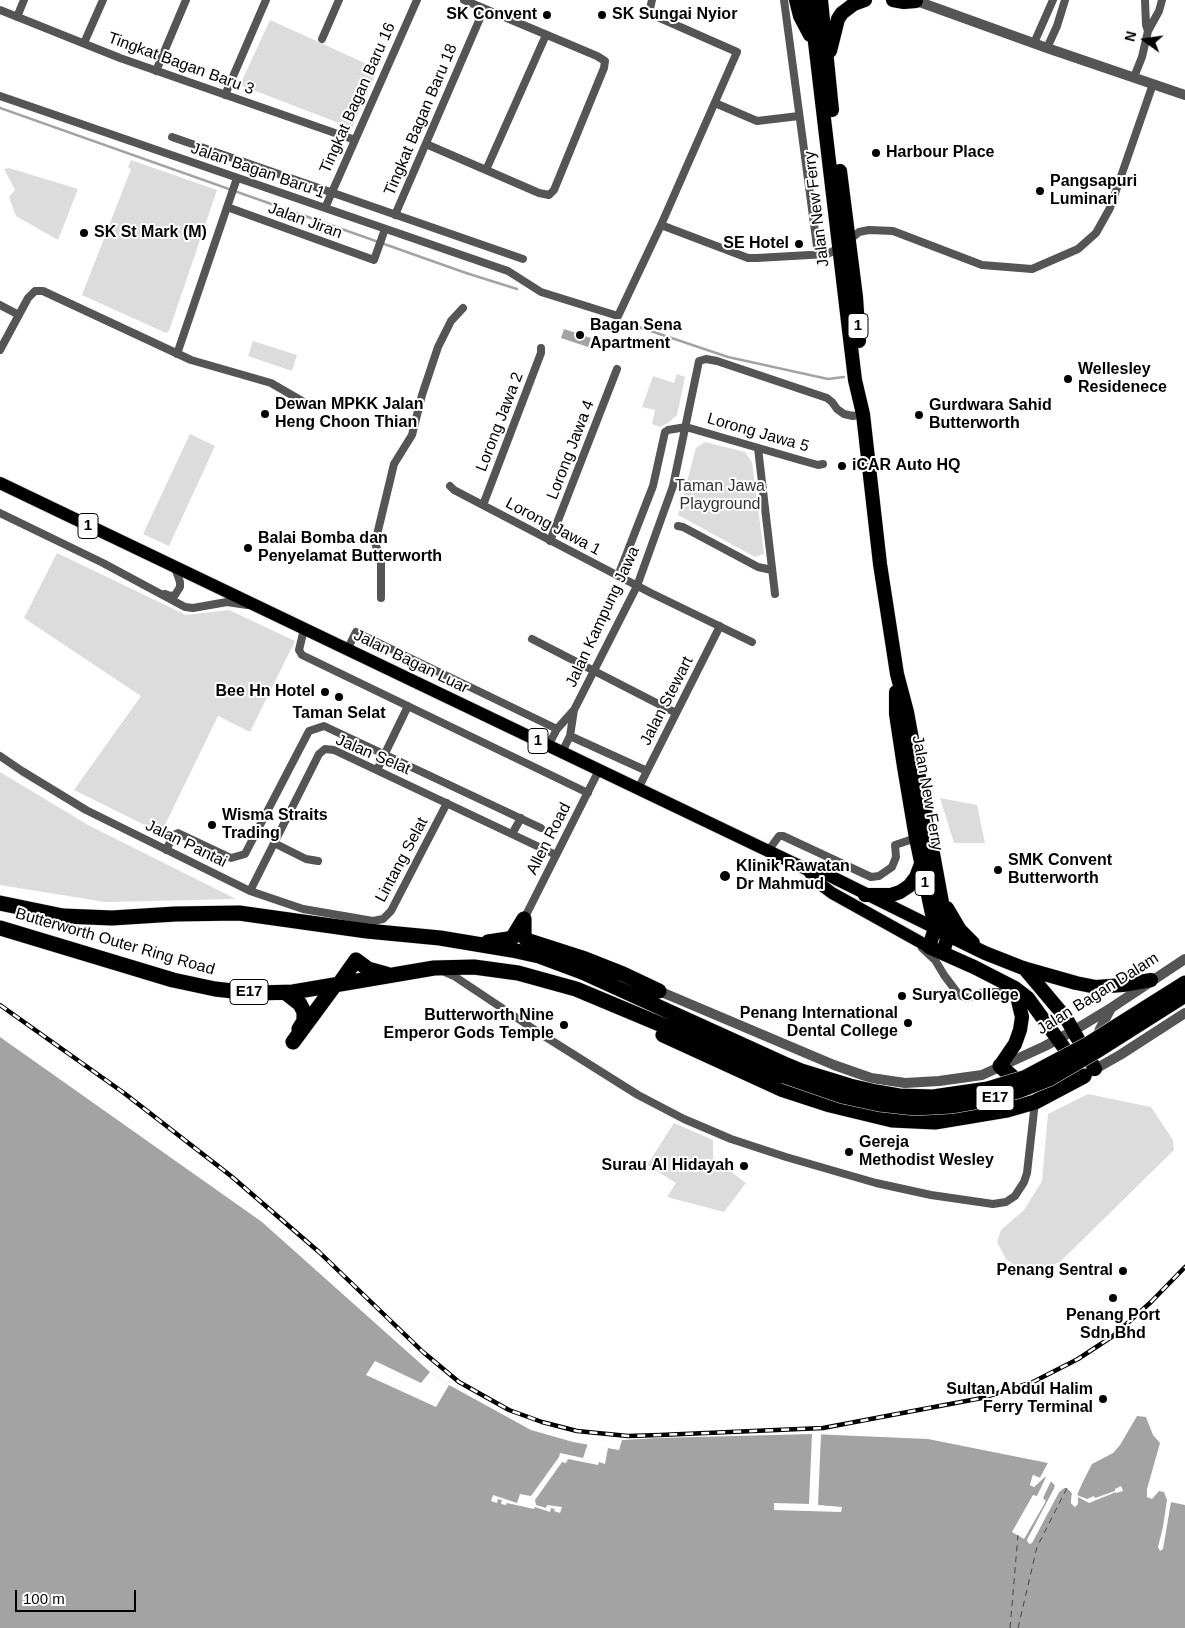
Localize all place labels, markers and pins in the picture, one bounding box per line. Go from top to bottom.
place label: SK Convent [446,5,537,25]
place label: SK Sungai Nyior [612,5,737,25]
marker: SK Convent [541,9,553,21]
marker: SK Sungai Nyior [596,9,608,21]
place label: Harbour Place [886,143,994,163]
marker: Harbour Place [870,147,882,159]
place label: Pangsapuri Luminari [1050,172,1137,210]
marker: Pangsapuri Luminari [1034,185,1046,197]
place label: SK St Mark (M) [94,223,207,243]
marker: SK St Mark (M) [78,227,90,239]
place label: SE Hotel [723,234,789,254]
marker: SE Hotel [793,238,805,250]
place label: Bagan Sena Apartment [590,316,682,354]
marker: Bagan Sena Apartment [574,329,586,341]
place label: Wellesley Residenece [1078,360,1167,398]
marker: Wellesley Residenece [1062,373,1074,385]
place label: Dewan MPKK Jalan Heng Choon Thian [275,395,423,433]
place label: Gurdwara Sahid Butterworth [929,396,1052,434]
marker: Dewan MPKK Jalan Heng Choon Thian [259,408,271,420]
marker: Gurdwara Sahid Butterworth [913,409,925,421]
place label: iCAR Auto HQ [852,456,960,476]
marker: iCAR Auto HQ [836,460,848,472]
place label: Balai Bomba dan Penyelamat Butterworth [258,529,442,567]
marker: Balai Bomba dan Penyelamat Butterworth [242,542,254,554]
place label: Bee Hn Hotel [215,682,315,702]
marker: Bee Hn Hotel [319,686,331,698]
marker: Taman Selat [333,691,345,703]
place label: Taman Selat [292,704,386,724]
place label: Wisma Straits Trading [222,806,328,844]
marker: Wisma Straits Trading [206,819,218,831]
place label: SMK Convent Butterworth [1008,851,1112,889]
place label: Klinik Rawatan Dr Mahmud [736,857,850,895]
marker: SMK Convent Butterworth [992,864,1004,876]
marker: Klinik Rawatan Dr Mahmud [718,869,732,883]
place label: Surya College [912,986,1019,1006]
marker: Surya College [896,990,908,1002]
place label: Penang International Dental College [740,1004,898,1042]
place label: Butterworth Nine Emperor Gods Temple [384,1006,554,1044]
marker: Penang International Dental College [902,1017,914,1029]
marker: Butterworth Nine Emperor Gods Temple [558,1019,570,1031]
place label: Gereja Methodist Wesley [859,1133,994,1171]
marker: Gereja Methodist Wesley [843,1146,855,1158]
place label: Surau Al Hidayah [602,1156,734,1176]
marker: Surau Al Hidayah [738,1160,750,1172]
place label: Penang Sentral [997,1261,1113,1281]
marker: Penang Sentral [1117,1265,1129,1277]
marker: Penang Port Sdn Bhd [1107,1292,1119,1304]
place label: Penang Port Sdn Bhd [1066,1306,1160,1344]
place label: Sultan Abdul Halim Ferry Terminal [946,1380,1093,1418]
marker: Sultan Abdul Halim Ferry Terminal [1097,1393,1109,1405]

